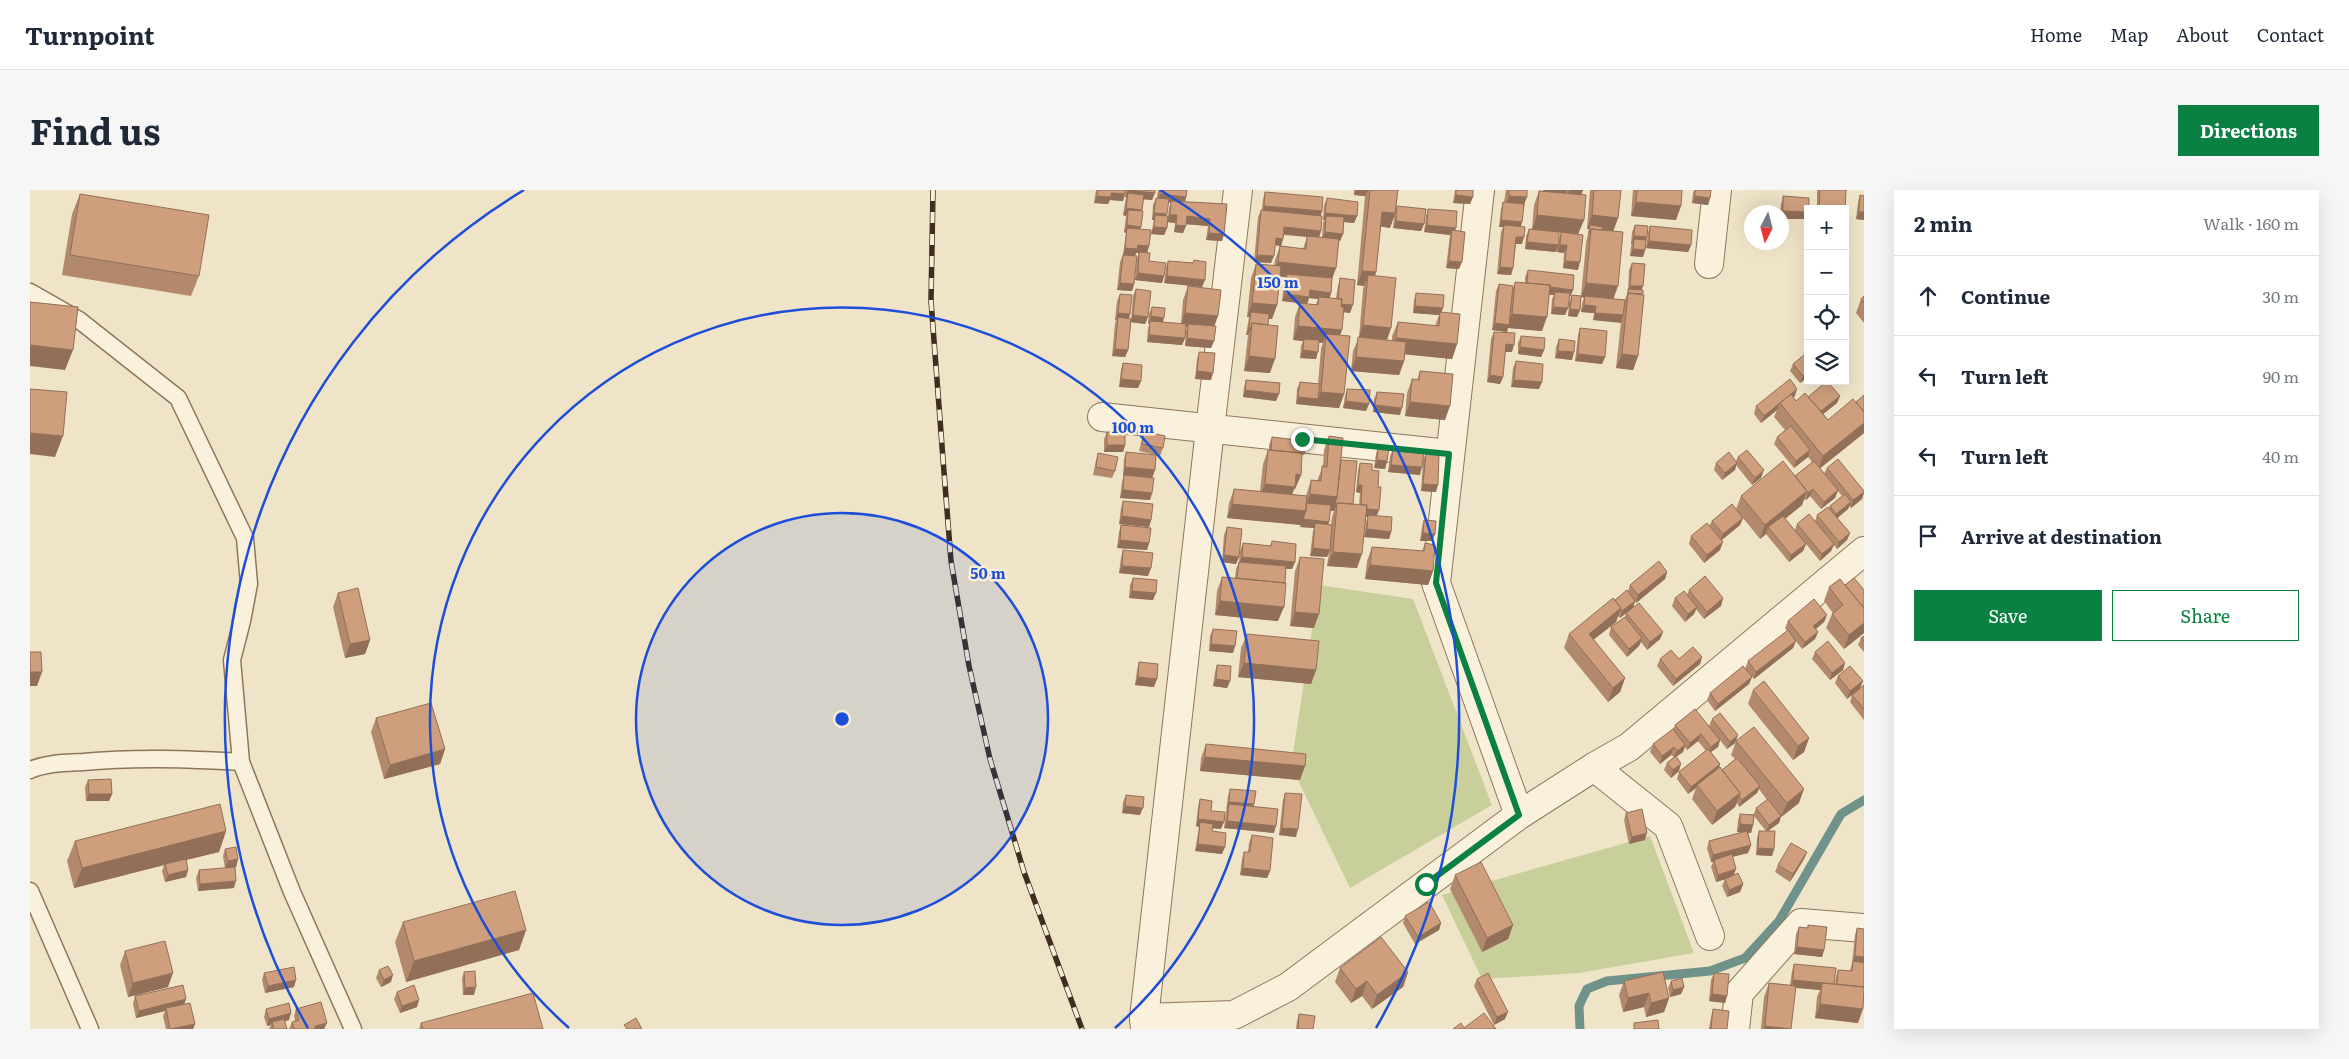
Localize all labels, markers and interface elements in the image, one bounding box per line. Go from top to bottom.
text: Turnpoint [25,17,155,52]
text: Home [2030,21,2082,48]
text: Map [2110,21,2148,48]
text: About [2176,21,2229,48]
text: Contact [2257,21,2324,48]
text: Find us [30,104,160,156]
button: Directions [2178,105,2319,156]
north arrow [1744,205,1789,250]
map controls [1804,205,1849,385]
button: + [1804,205,1849,250]
text: 2 min [1914,207,1973,238]
text: Walk · 160 m [2203,211,2299,235]
button: − [1804,250,1849,295]
text: 150 m [1257,270,1299,293]
icon: ahead [1914,282,1942,310]
text: Continue [1961,282,2050,310]
text: 30 m [2262,284,2299,308]
button: locate [1804,295,1849,340]
button: layers [1804,340,1849,385]
icon: left [1914,362,1942,390]
text: Turn left [1961,362,2048,390]
text: 90 m [2263,364,2299,388]
text: 100 m [1112,415,1154,438]
route end [1291,428,1314,451]
icon: left [1914,442,1942,470]
text: Turn left [1961,442,2048,470]
text: 40 m [2262,444,2299,468]
icon: arrive [1914,522,1942,550]
text: Arrive at destination [1961,522,2162,550]
text: 50 m [970,561,1006,584]
button: Save [1914,590,2102,641]
button: Share [2112,590,2299,641]
centre of rings [833,710,851,728]
route start [1415,873,1438,896]

